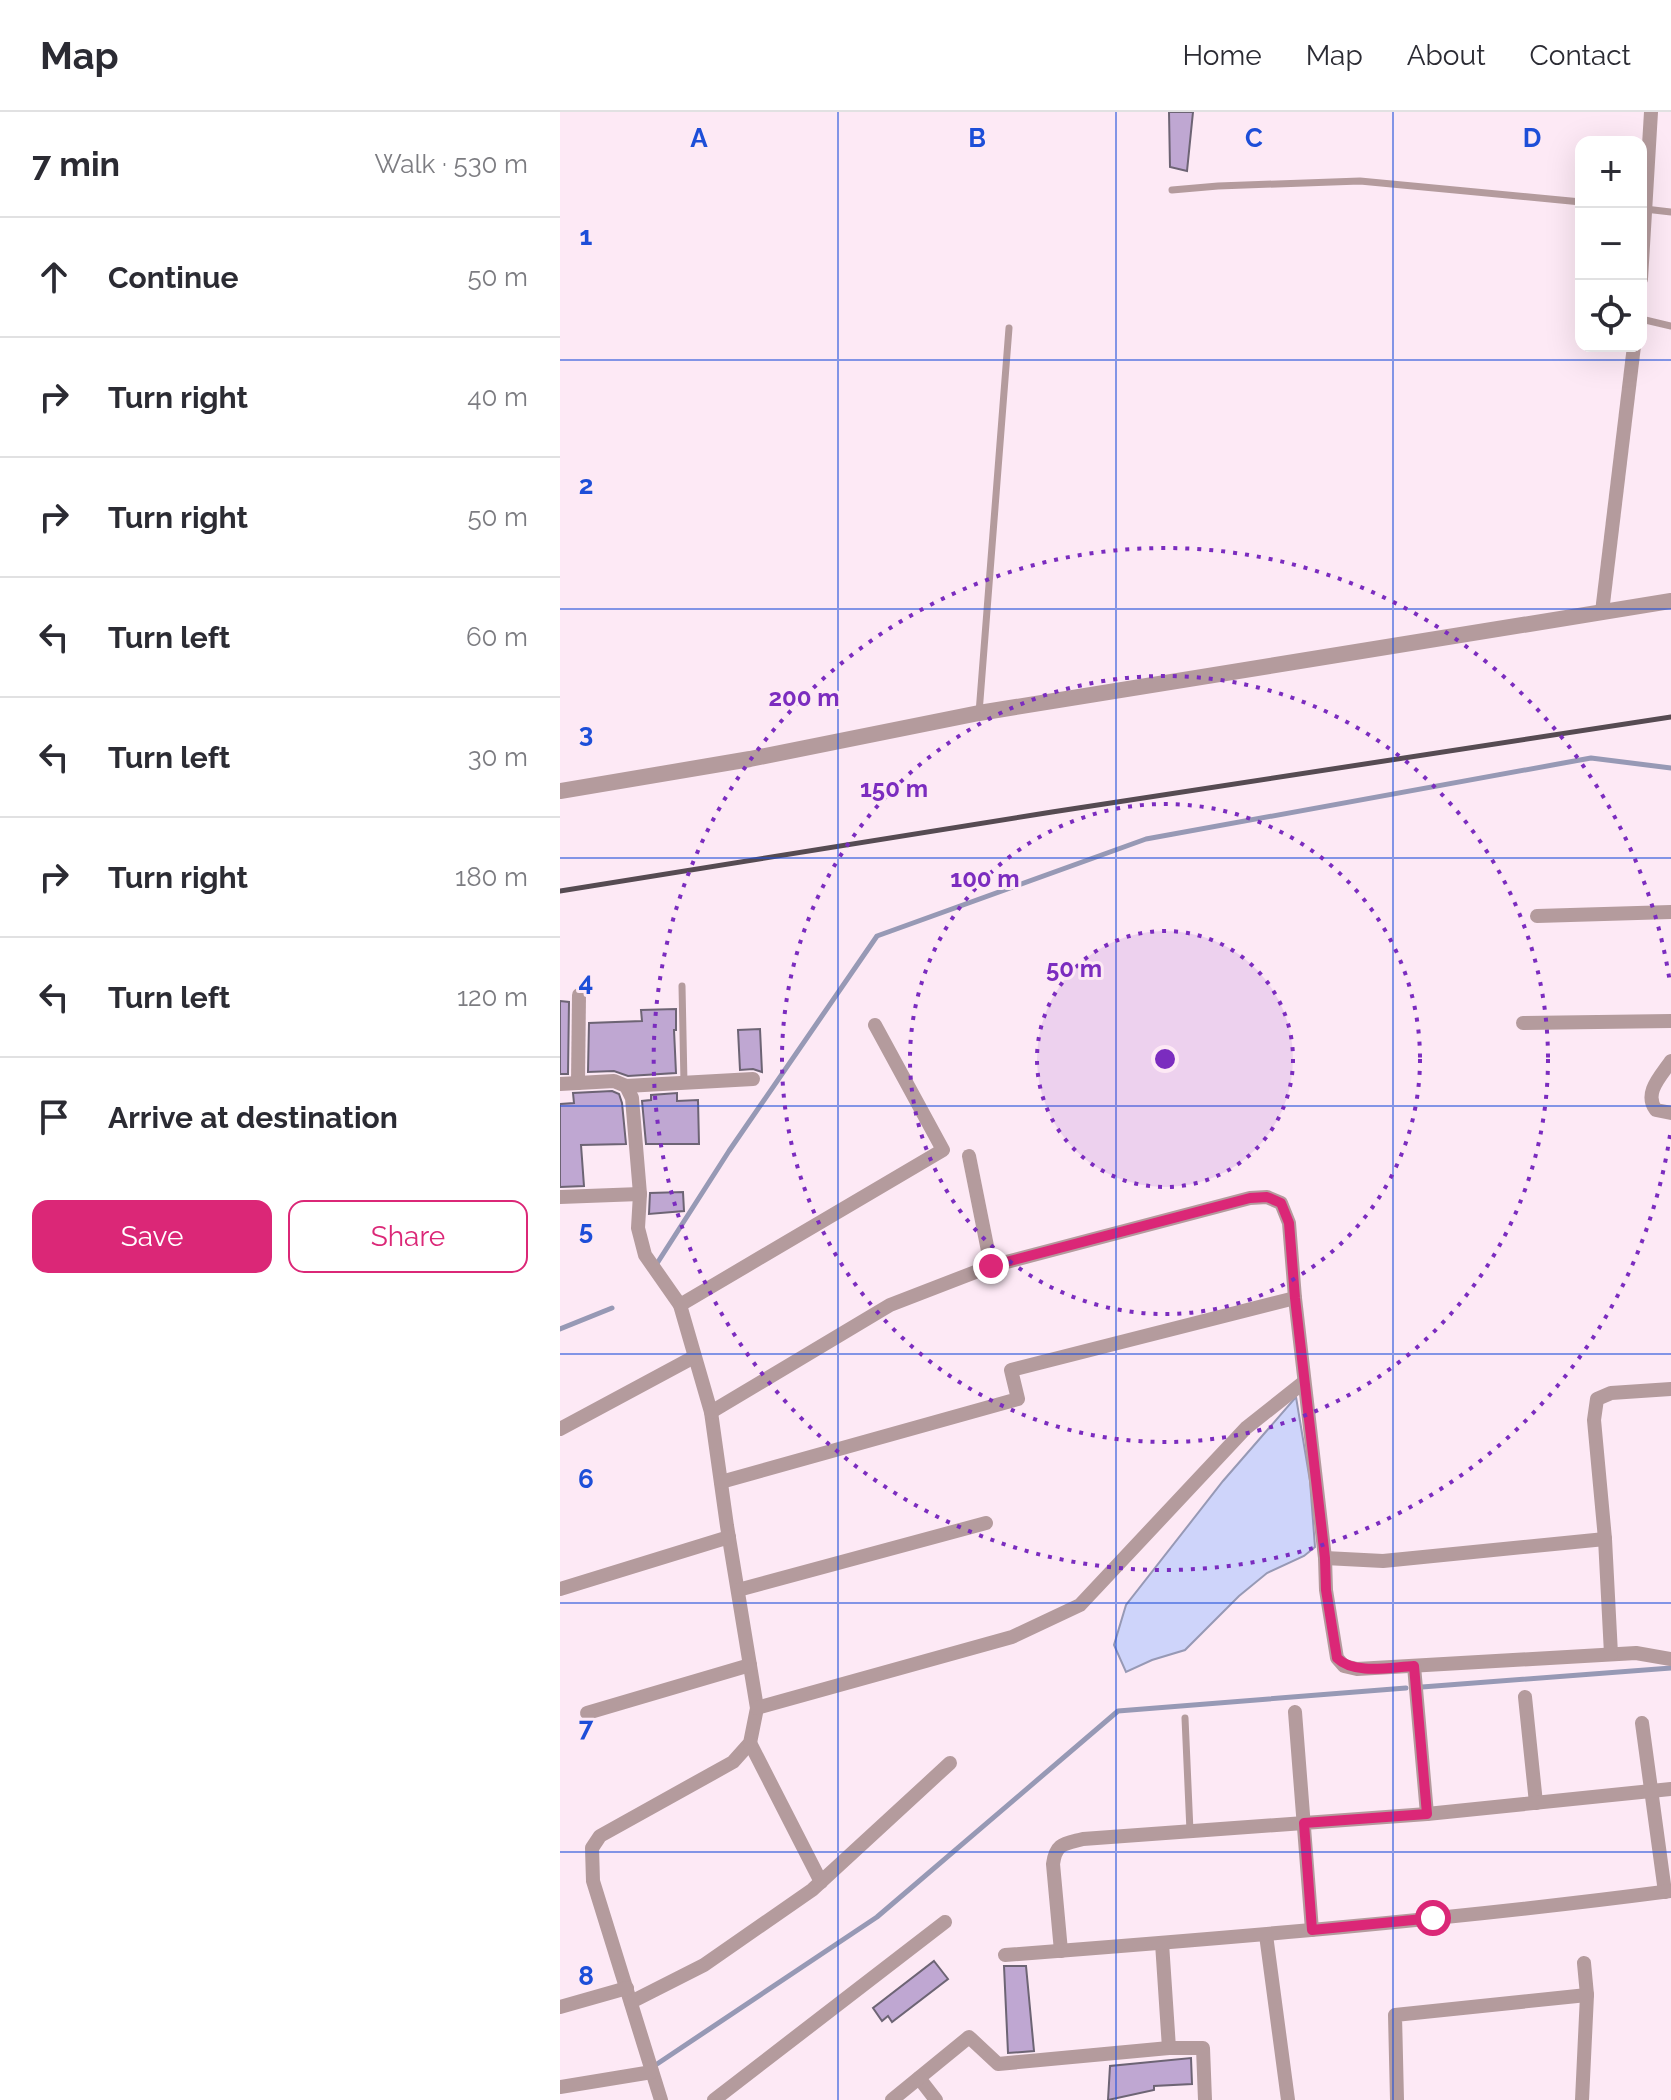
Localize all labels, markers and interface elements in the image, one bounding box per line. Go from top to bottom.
text: Map [40,33,119,78]
text: Home [1182,39,1262,72]
text: Map [1306,39,1363,72]
text: About [1407,39,1486,72]
text: Contact [1530,39,1631,72]
text: A [690,123,708,153]
text: B [968,123,986,153]
text: C [1245,123,1263,153]
text: D [1523,123,1541,153]
map controls [1575,136,1647,352]
button: + [1575,136,1647,208]
text: 7 min [32,144,120,184]
text: Walk · 530 m [374,149,528,179]
button: − [1575,208,1647,280]
text: 1 [580,221,593,251]
icon: ahead [32,255,76,299]
text: Continue [108,260,239,295]
text: 50 m [467,262,528,292]
button: locate [1575,280,1647,352]
icon: right [32,375,76,419]
text: Turn right [108,380,248,415]
text: 40 m [467,382,528,412]
text: 2 [579,470,593,500]
icon: right [32,495,76,539]
text: Turn right [108,500,248,535]
text: 50 m [467,502,528,532]
icon: left [32,615,76,659]
text: Turn left [108,620,230,655]
text: 60 m [466,622,528,652]
text: 200 m [768,683,840,712]
text: 3 [579,718,593,748]
icon: left [32,735,76,779]
text: Turn left [108,740,230,775]
text: 30 m [468,742,528,772]
text: 150 m [860,774,928,803]
icon: right [32,855,76,899]
text: Turn right [108,860,248,895]
text: 180 m [455,862,528,892]
text: 100 m [950,864,1020,893]
text: 50 m [1046,954,1102,983]
text: 4 [579,967,593,997]
icon: left [32,975,76,1019]
text: Turn left [108,980,230,1015]
text: 120 m [457,982,528,1012]
centre of rings [1151,1045,1179,1073]
icon: arrive [32,1095,76,1139]
text: Arrive at destination [108,1100,398,1135]
button: Save [32,1200,272,1273]
button: Share [288,1200,528,1273]
text: 5 [579,1215,593,1245]
route end [973,1248,1009,1284]
text: 6 [578,1464,594,1494]
text: 7 [579,1712,594,1742]
route start [1415,1900,1451,1936]
text: 8 [578,1961,594,1991]

